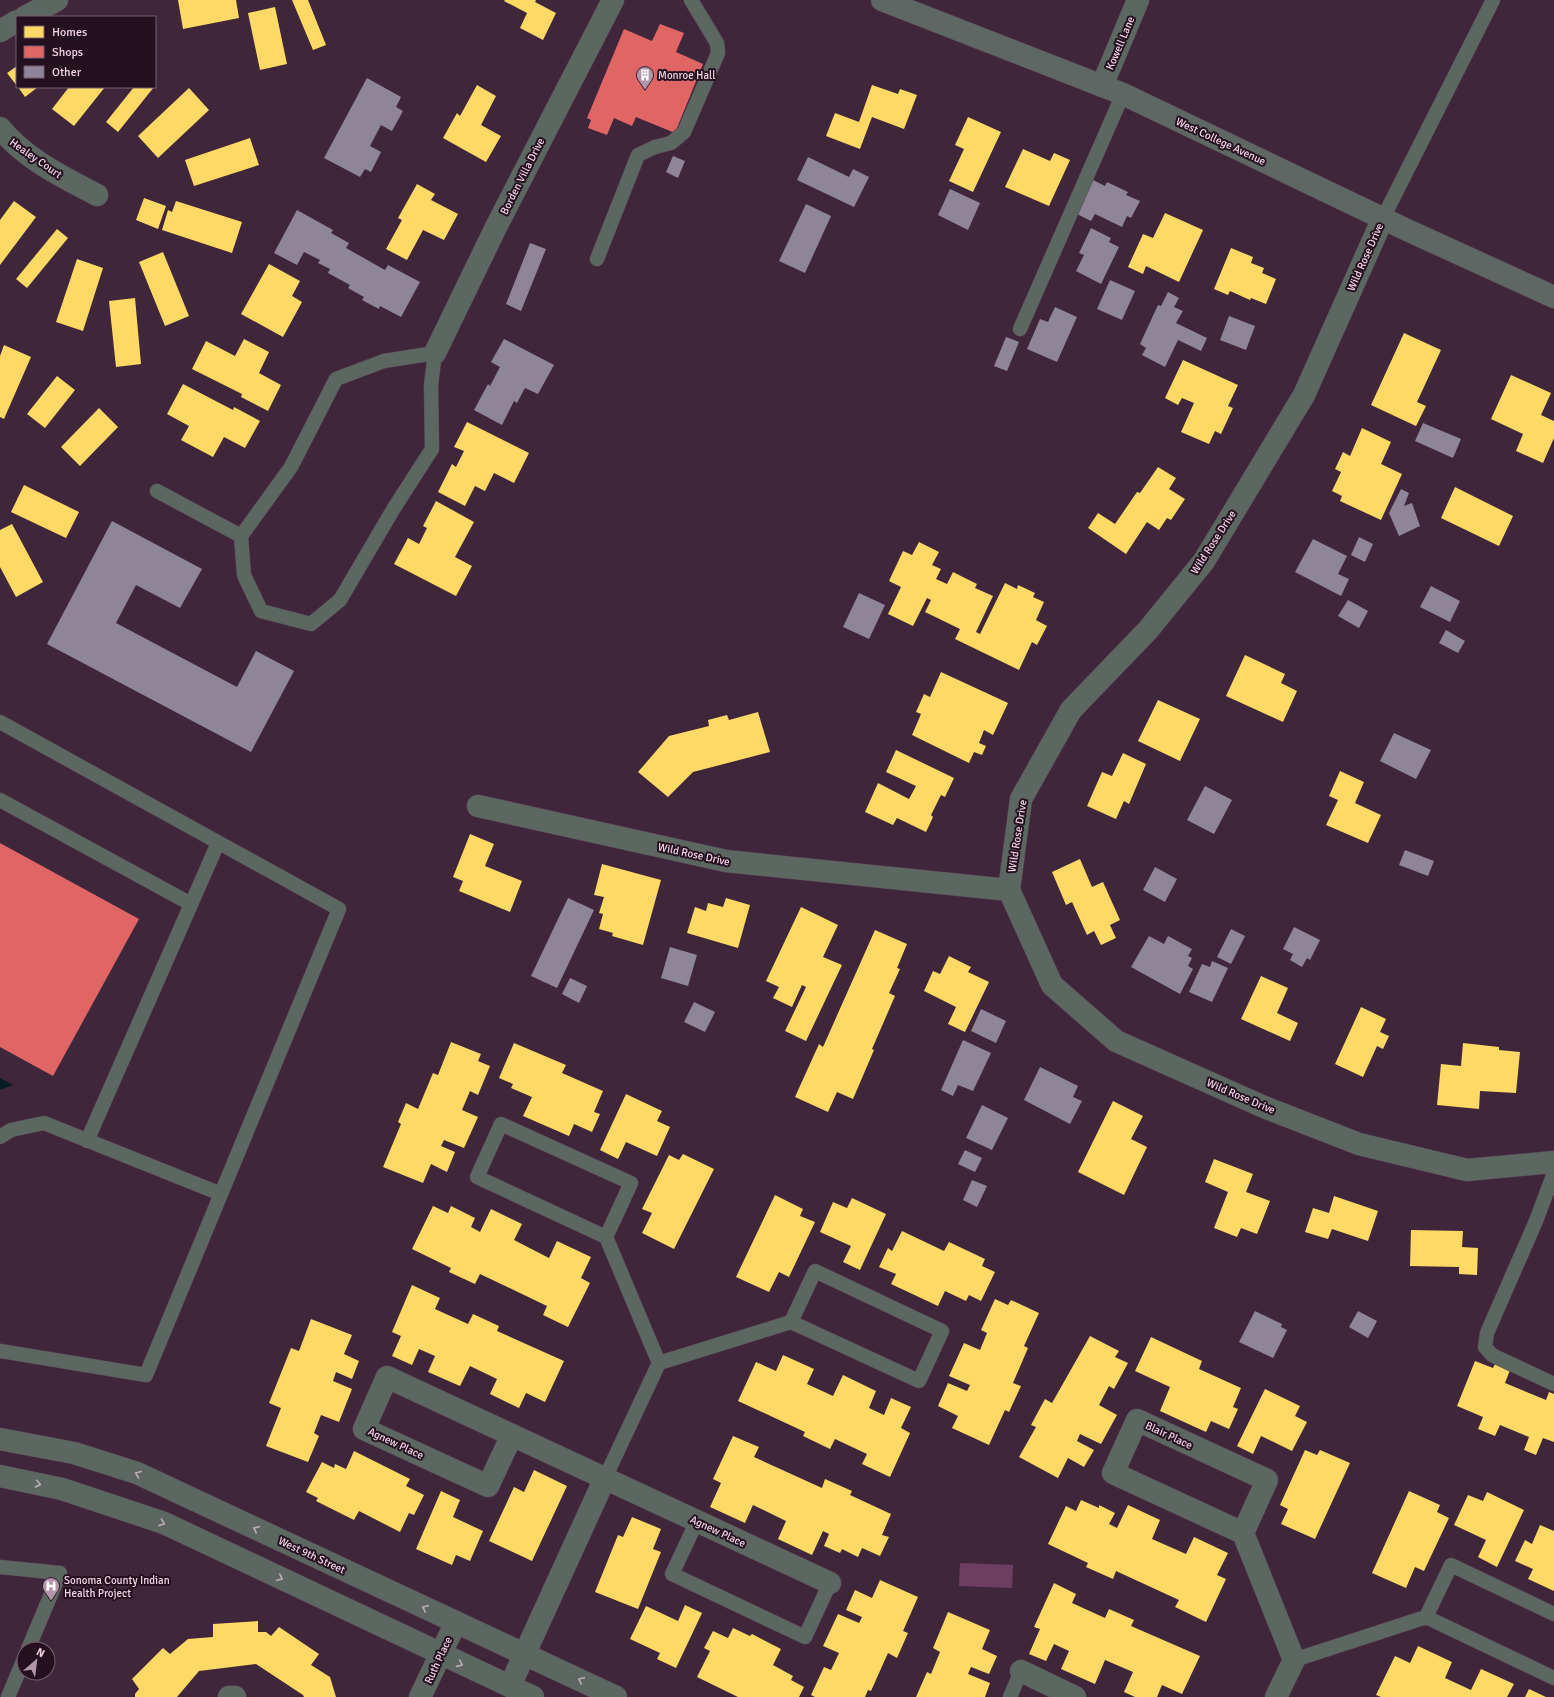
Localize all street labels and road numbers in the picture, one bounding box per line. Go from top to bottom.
street label: Kowell Lane [1103,15,1138,72]
street label: West College Avenue [1174,115,1268,168]
street label: Healey Court [7,136,65,181]
street label: Borden Villa Drive [498,136,547,217]
street label: Wild Rose Drive [1345,221,1386,293]
street label: Wild Rose Drive [1188,508,1239,577]
street label: Wild Rose Drive [1005,799,1030,873]
street label: Wild Rose Drive [657,841,731,868]
street label: Wild Rose Drive [1205,1076,1277,1117]
street label: Blair Place [1143,1419,1194,1452]
street label: Agnew Place [366,1425,426,1462]
street label: Agnew Place [688,1513,748,1550]
street label: West 9th Street [276,1534,347,1577]
street label: Ruth Place [422,1635,455,1686]

